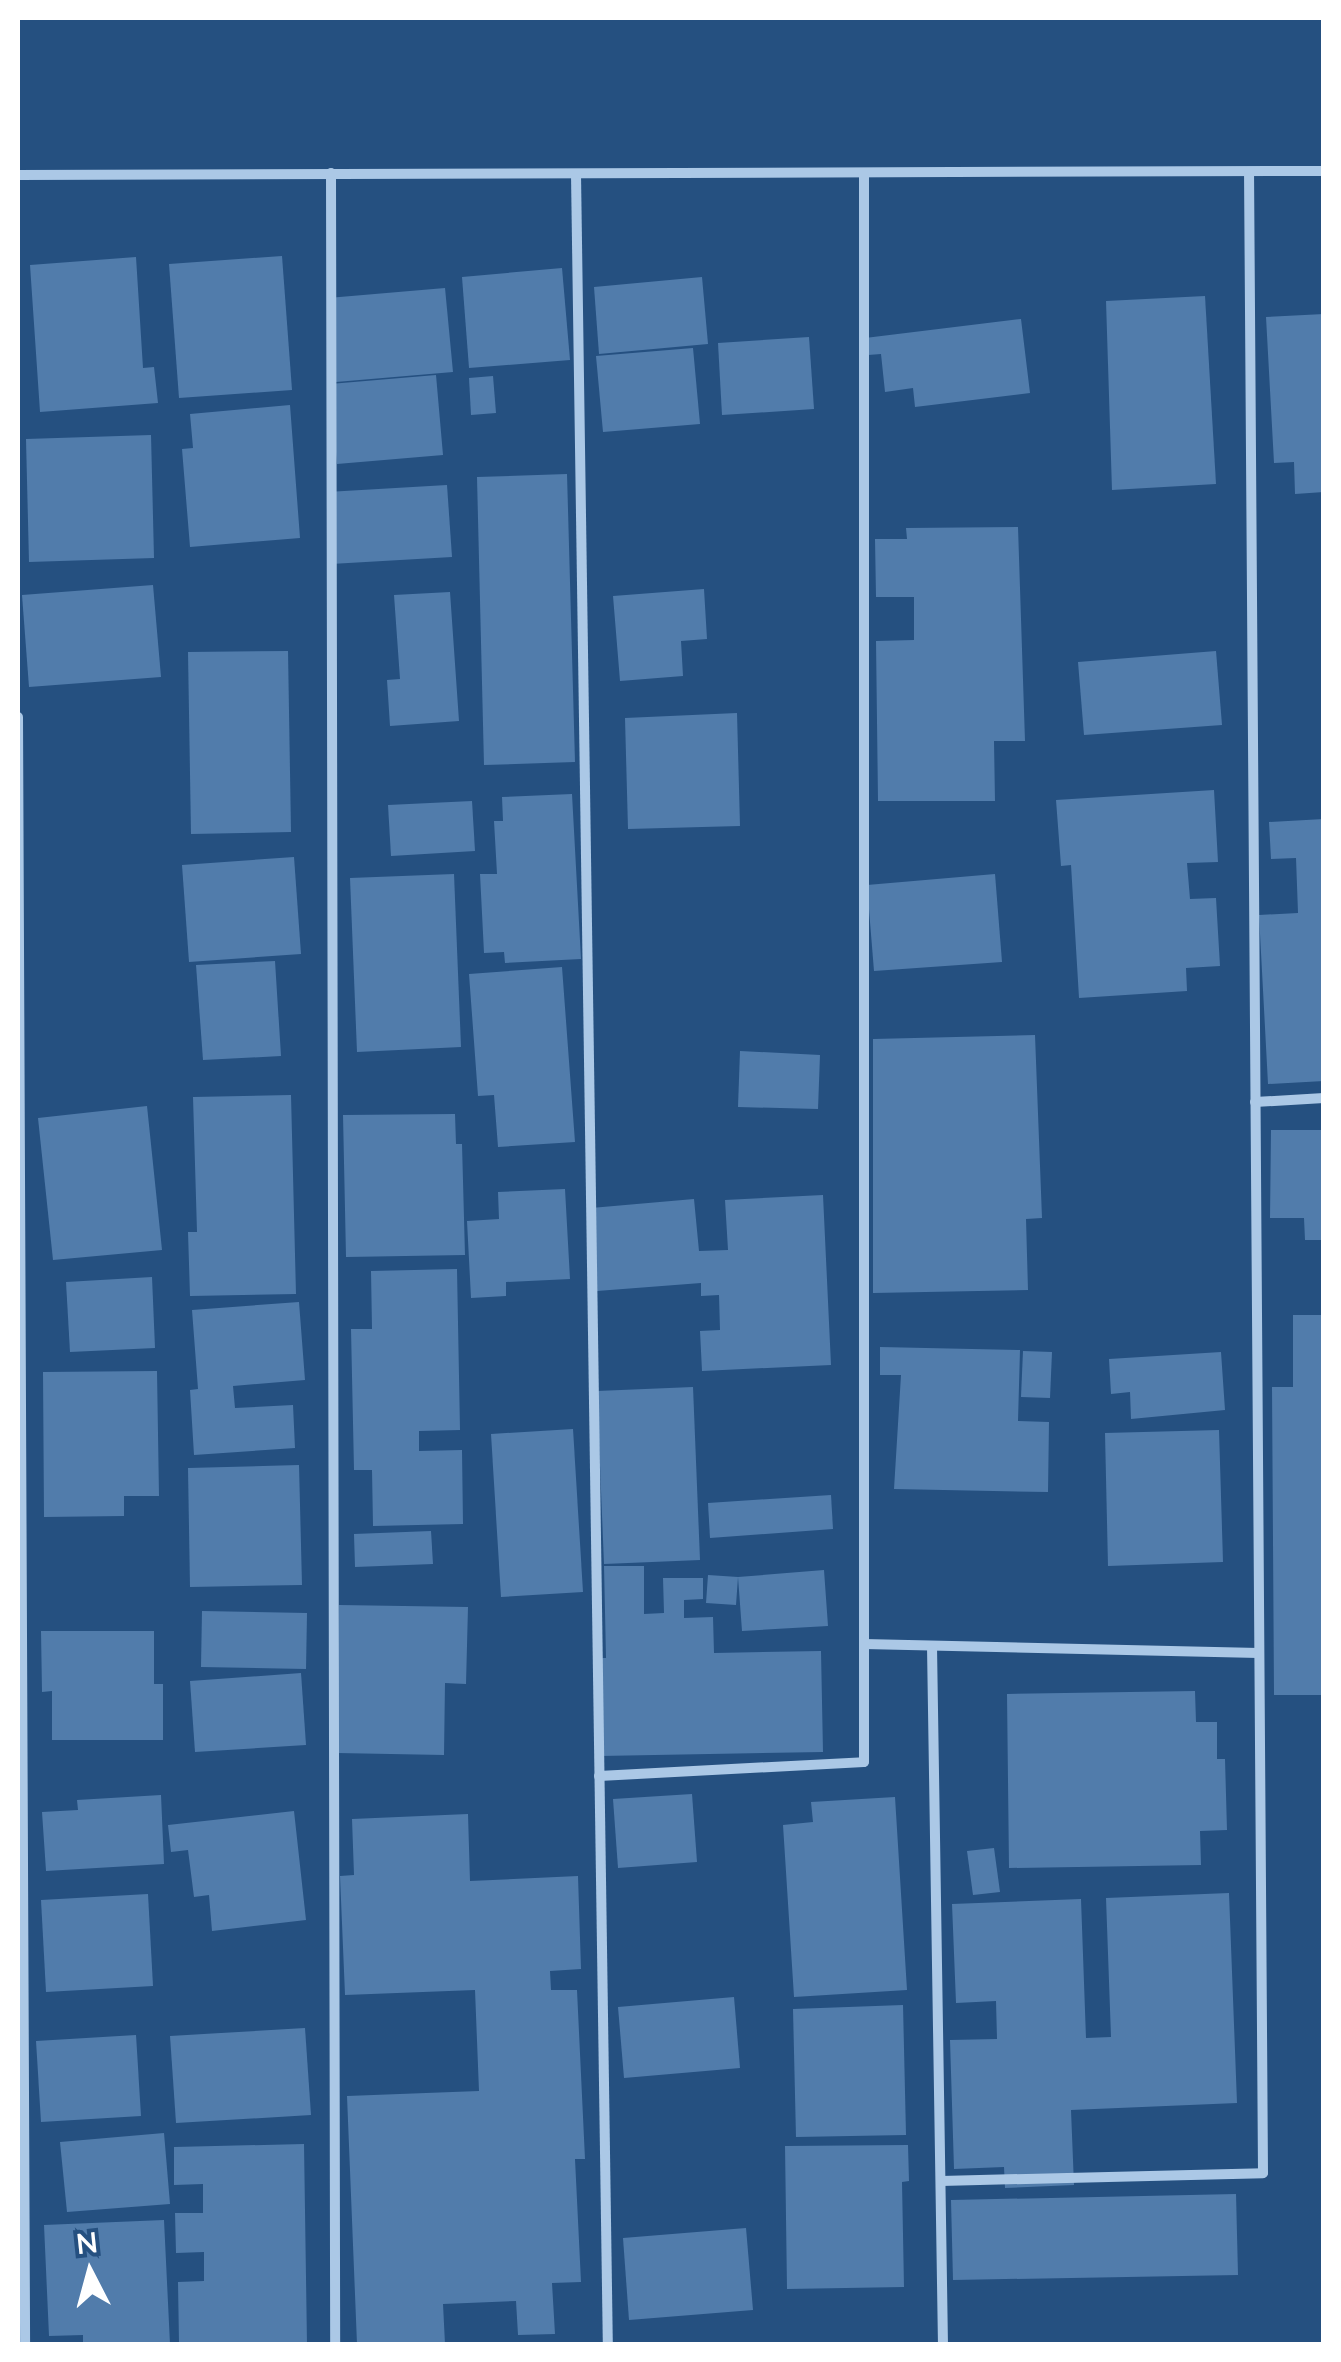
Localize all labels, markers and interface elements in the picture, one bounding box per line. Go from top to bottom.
north arrow [40,2222,140,2322]
text: N [74,2224,99,2260]

